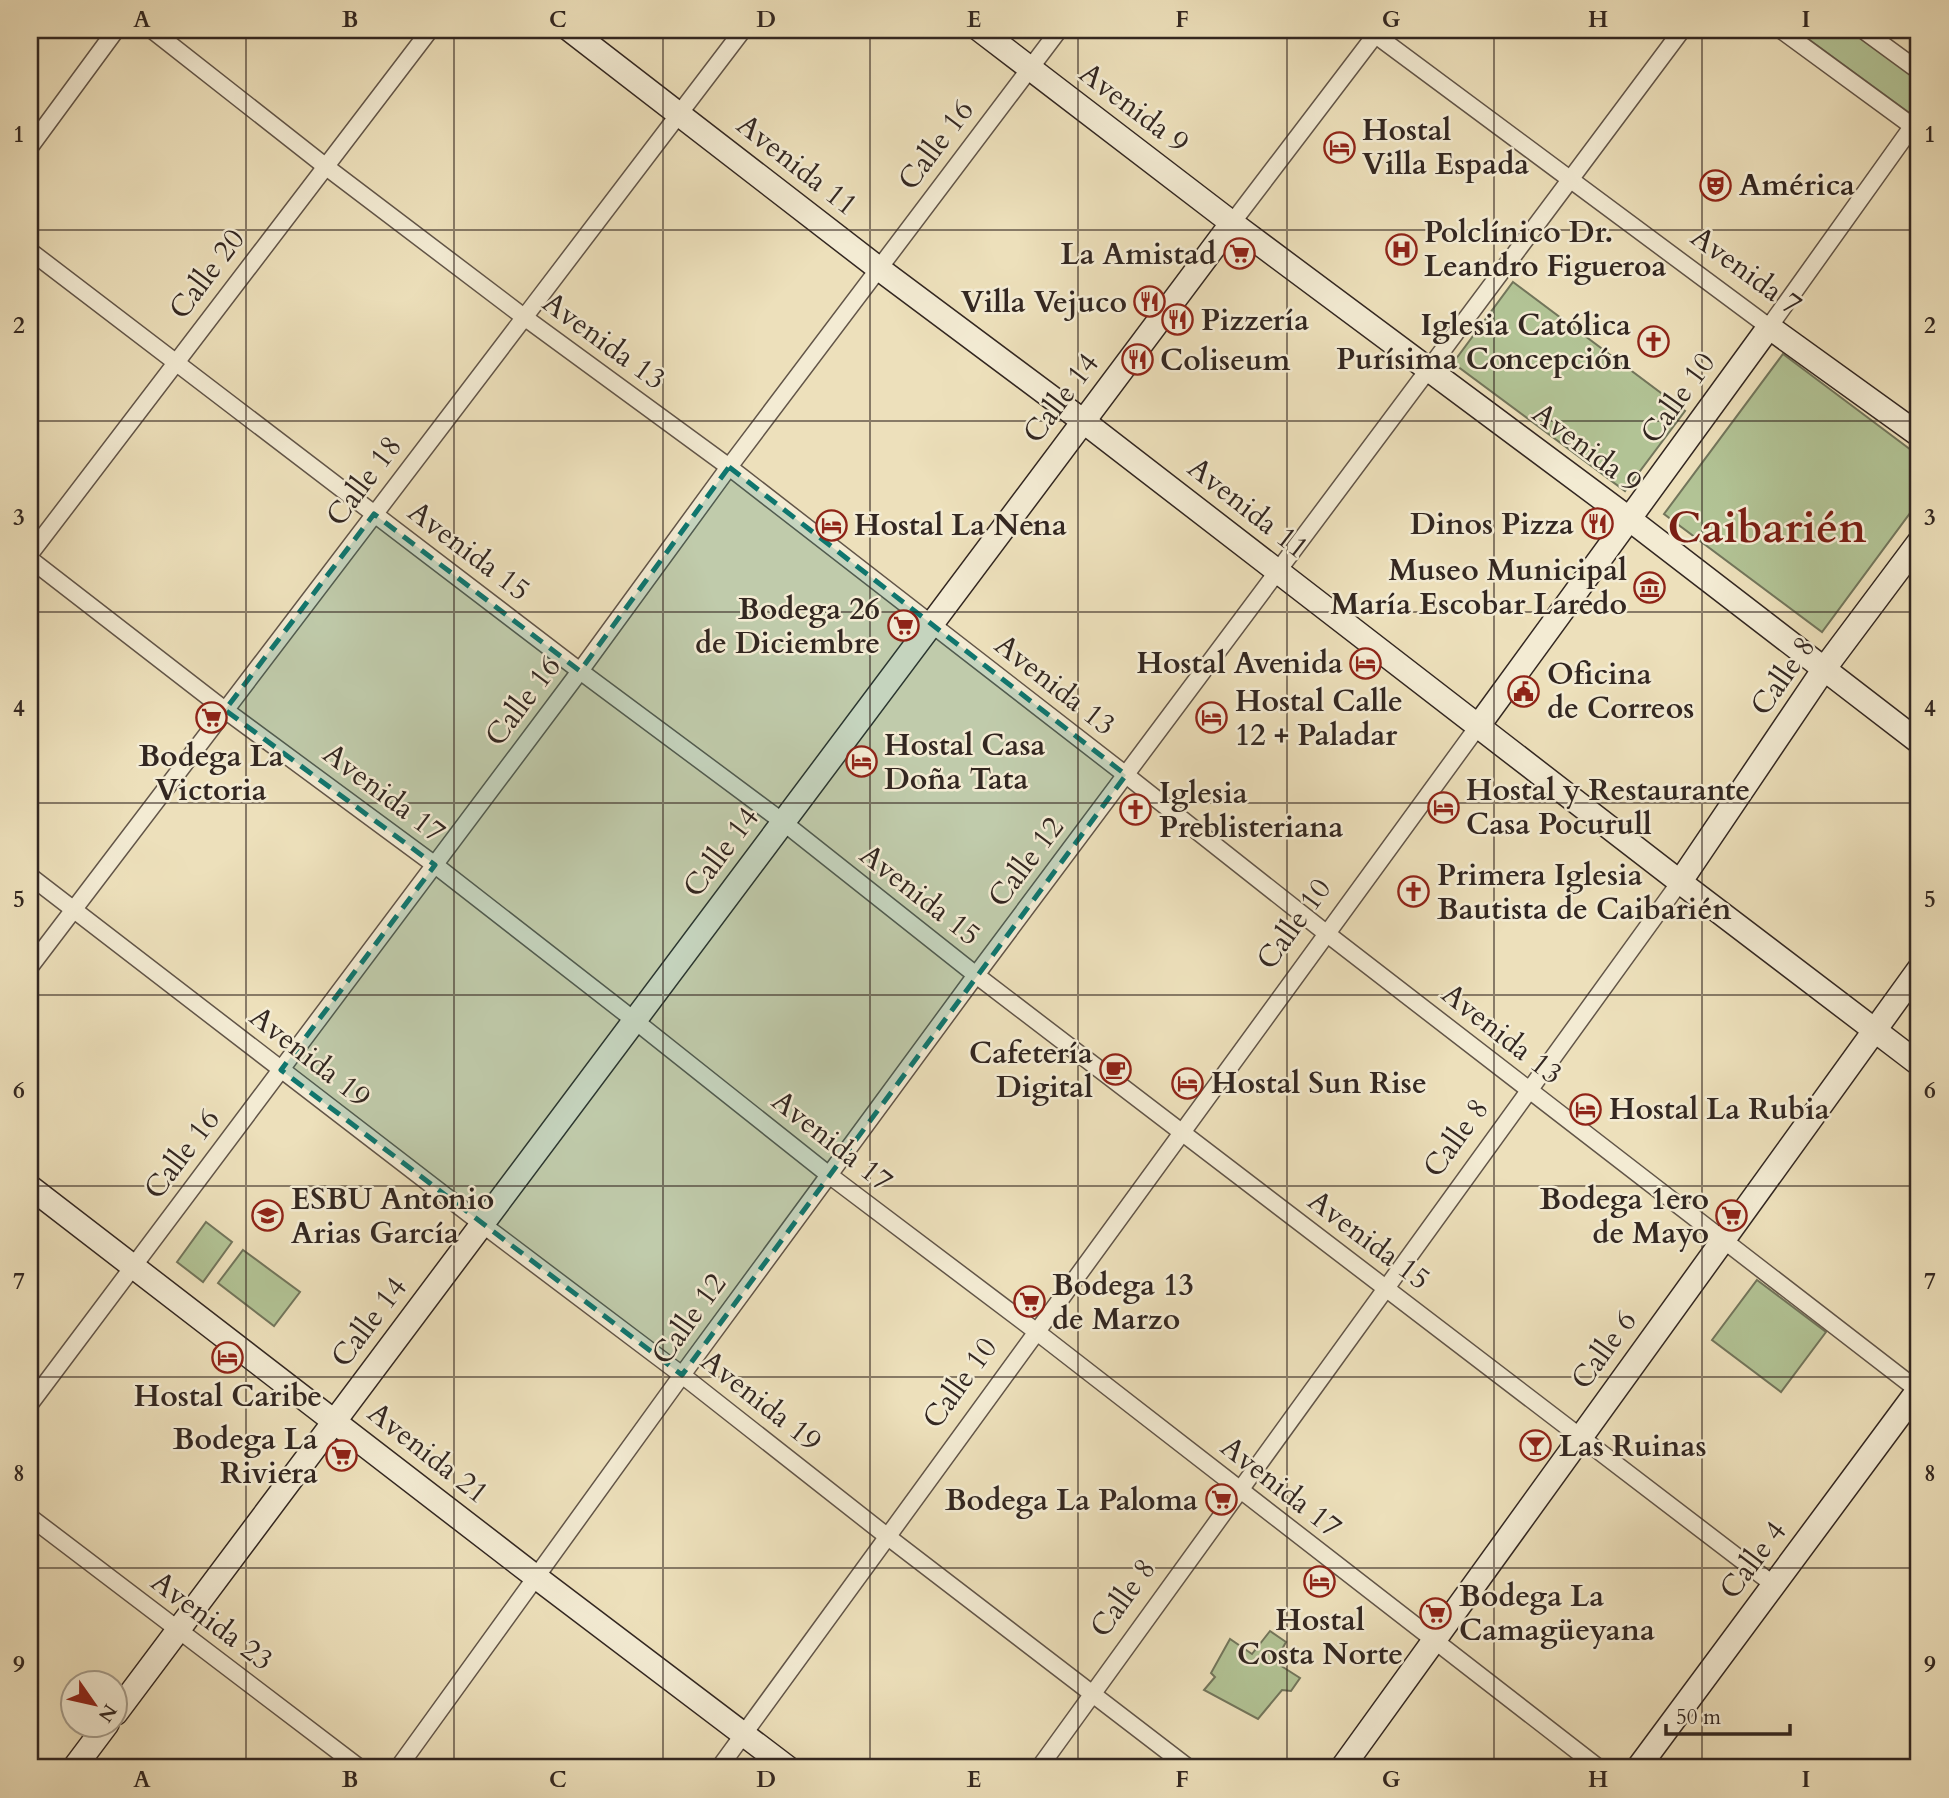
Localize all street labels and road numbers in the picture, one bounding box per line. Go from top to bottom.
street label: Avenida 9 [1071,53,1197,163]
street label: Calle 16 [888,91,984,199]
street label: Avenida 11 [728,105,866,225]
street label: Avenida 7 [1682,217,1810,325]
street label: Calle 20 [159,220,255,328]
street label: Avenida 13 [534,282,674,400]
street label: Calle 14 [1013,344,1109,452]
street label: Calle 10 [1631,344,1725,452]
street label: Avenida 9 [1524,393,1650,503]
street label: Calle 18 [316,427,412,535]
street label: Avenida 11 [1179,448,1317,568]
street label: Avenida 15 [399,491,539,611]
street label: Avenida 13 [986,625,1124,745]
street label: Calle 8 [1741,628,1825,724]
street label: Calle 16 [475,647,571,755]
street label: Avenida 17 [314,733,454,853]
street label: Calle 14 [673,798,769,906]
street label: Calle 12 [978,808,1074,916]
street label: Avenida 15 [851,835,989,955]
street label: Calle 10 [1247,870,1341,978]
street label: Avenida 13 [1433,974,1571,1094]
street label: Avenida 19 [241,997,379,1117]
street label: Avenida 17 [763,1081,901,1201]
street label: Calle 8 [1413,1090,1499,1186]
street label: Calle 16 [134,1100,230,1208]
street label: Avenida 15 [1299,1180,1439,1300]
street label: Calle 12 [642,1265,736,1373]
street label: Calle 14 [321,1268,417,1376]
street label: Calle 6 [1561,1302,1647,1398]
street label: Calle 10 [913,1329,1007,1437]
street label: Avenida 19 [692,1341,830,1461]
street label: Avenida 21 [359,1393,497,1513]
street label: Avenida 17 [1212,1427,1350,1547]
street label: Calle 4 [1710,1512,1796,1608]
street label: Calle 8 [1080,1550,1166,1646]
street label: Avenida 23 [142,1561,282,1681]

